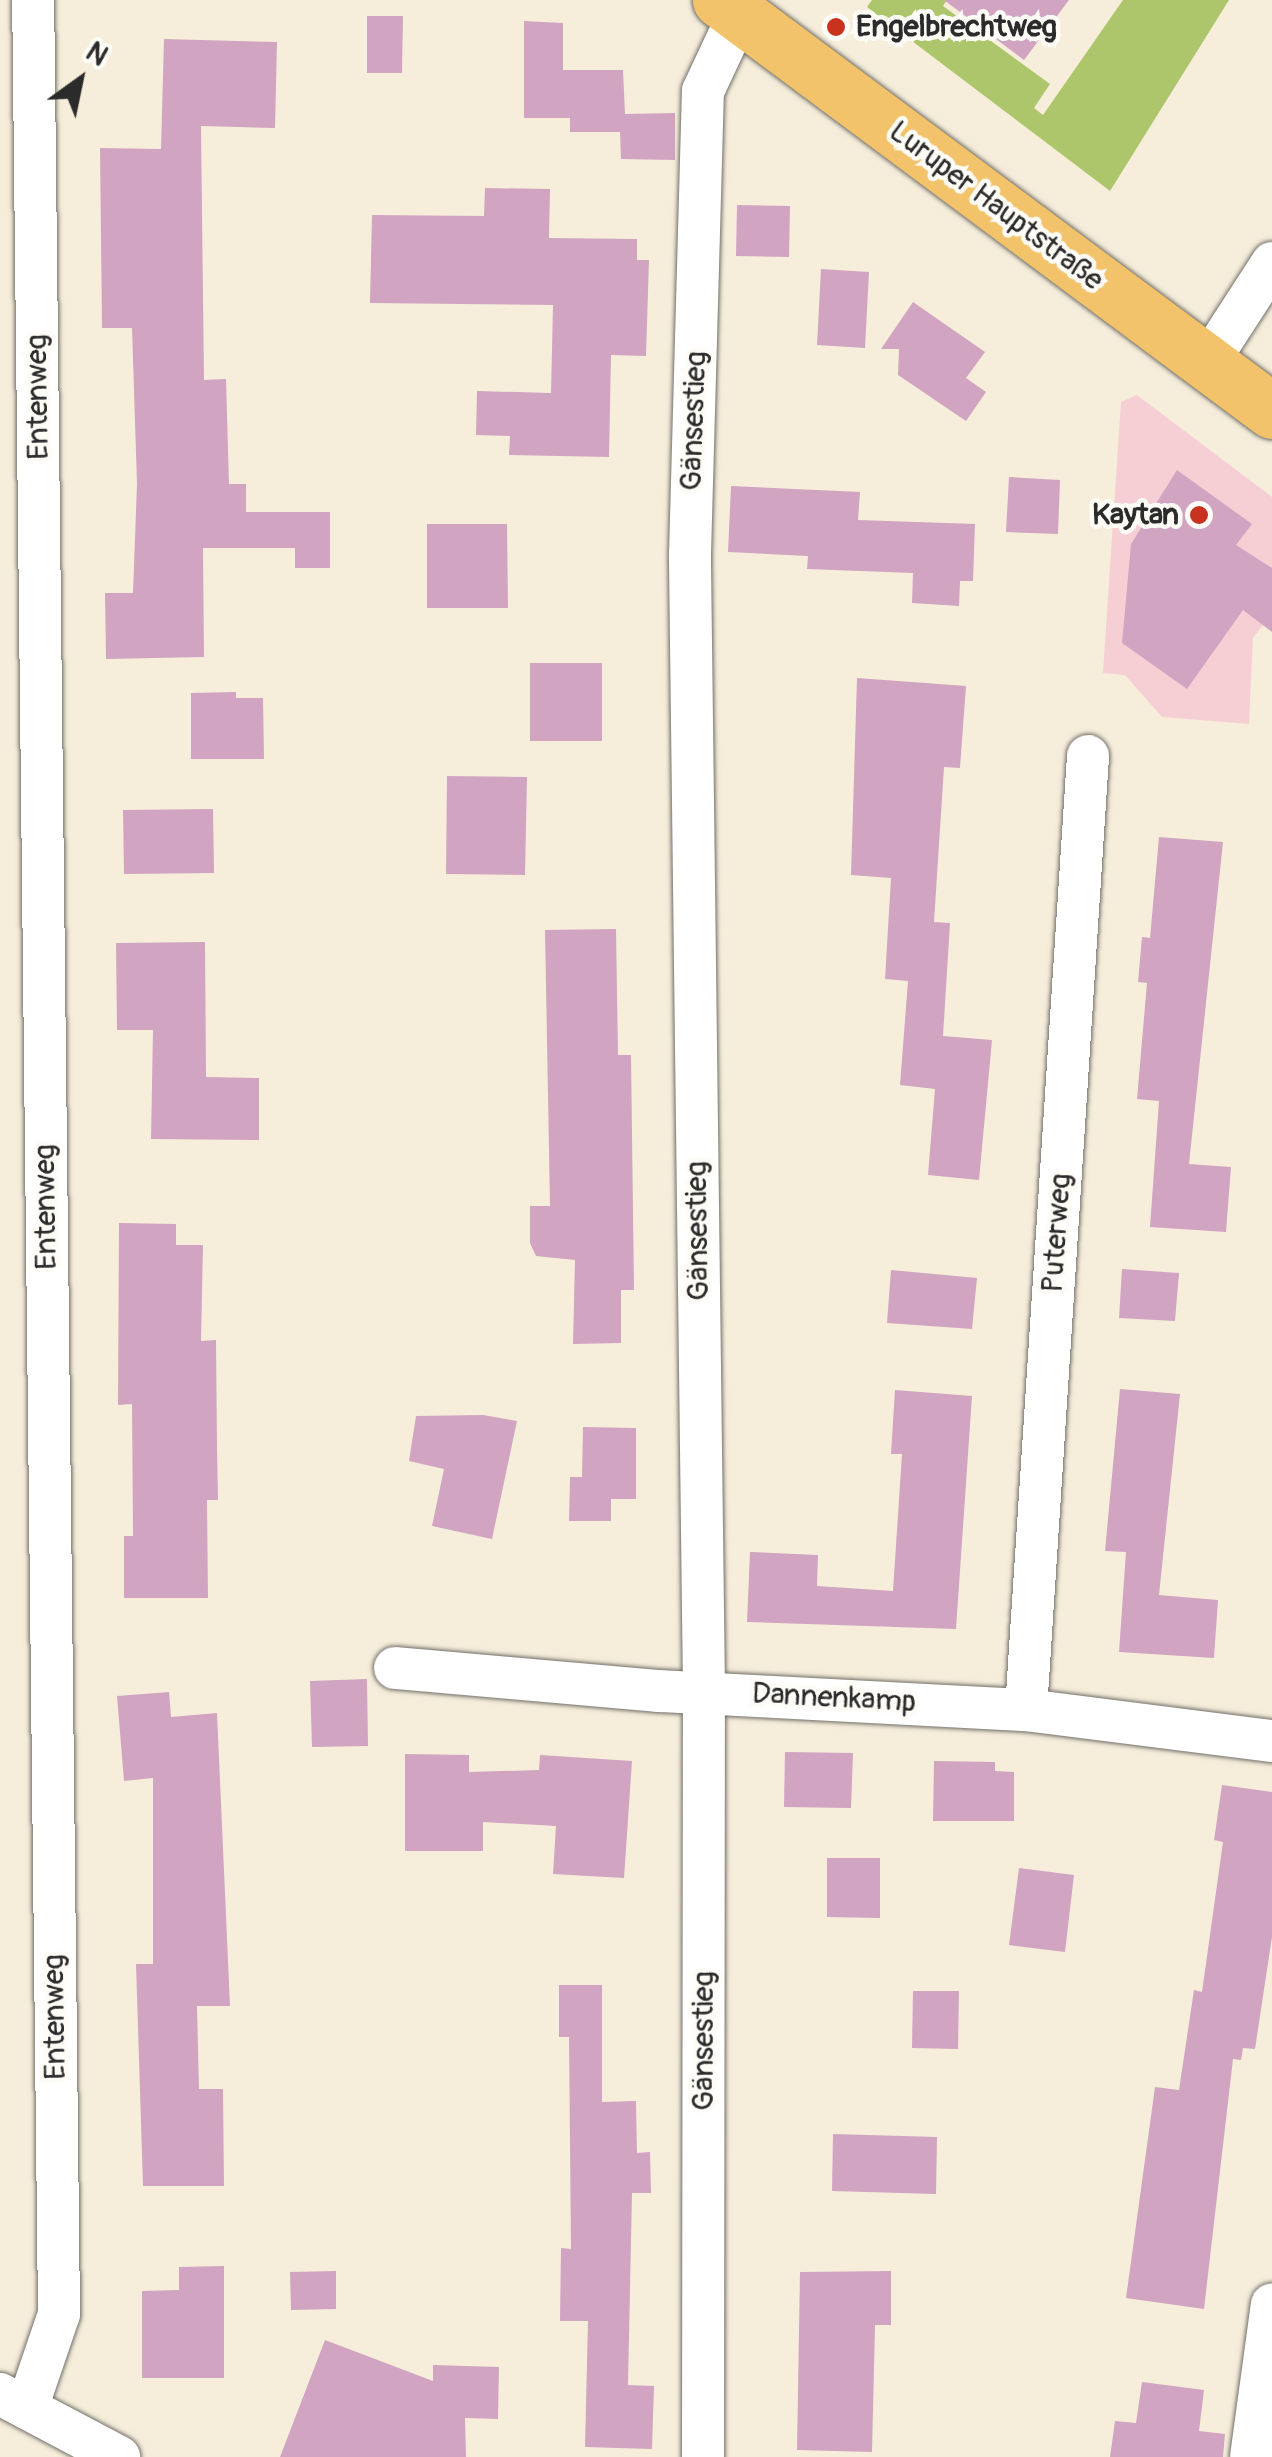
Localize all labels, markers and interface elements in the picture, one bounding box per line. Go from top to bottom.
place label: Engelbrechtweg [856,9,1057,45]
marker: Engelbrechtweg [825,16,847,38]
north arrow [30,30,130,130]
text: N [79,35,114,74]
street label: Luruper Hauptstraße [882,114,1110,298]
street label: Entenweg [19,334,57,460]
street label: Gänsestieg [674,351,714,491]
place label: Kaytan [1092,497,1179,533]
marker: Kaytan [1188,504,1210,526]
street label: Entenweg [27,1144,65,1270]
street label: Gänsestieg [679,1161,717,1301]
street label: Puterweg [1035,1172,1079,1294]
street label: Dannenkamp [751,1676,917,1720]
street label: Entenweg [36,1954,74,2080]
street label: Gänsestieg [686,1971,722,2111]

